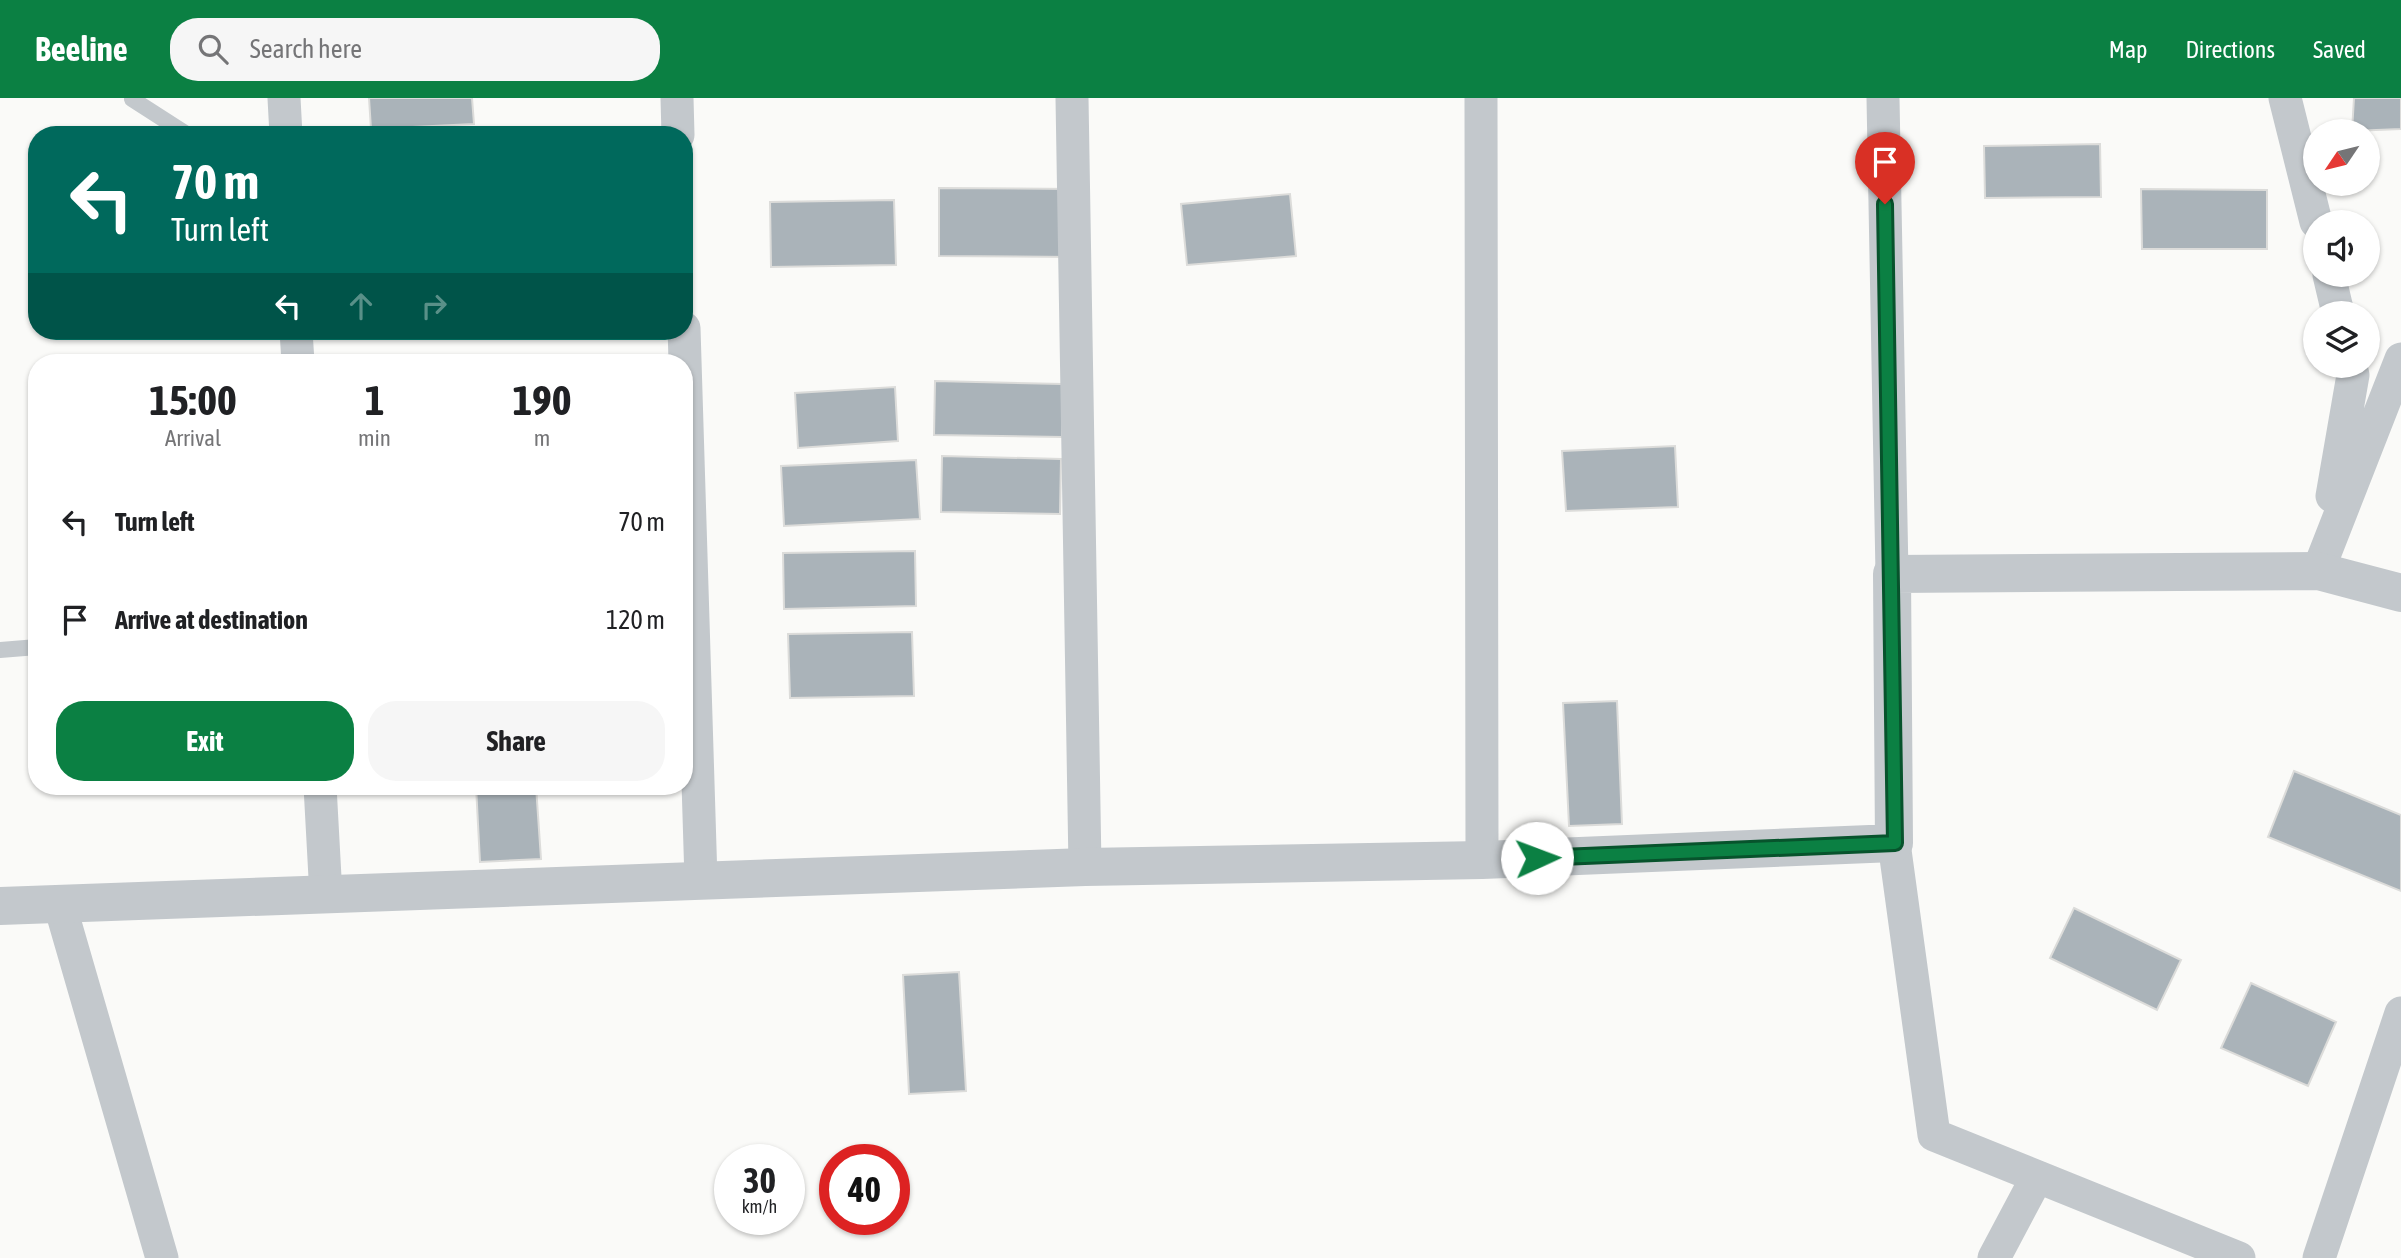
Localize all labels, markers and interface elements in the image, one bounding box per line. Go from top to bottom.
search box [170,18,660,81]
text: Beeline [35,30,128,68]
icon: search [194,30,232,68]
text: Search here [250,34,362,64]
text: Map [2109,36,2147,63]
text: Directions [2185,36,2275,63]
text: Saved [2313,36,2366,63]
north arrow [2303,119,2380,196]
map controls [2303,119,2380,378]
pin [1855,132,1915,204]
icon: arrive [1866,143,1904,181]
text: 70 m [171,153,259,209]
icon: left [56,154,147,245]
button: sound [2303,210,2380,287]
text: Turn left [171,211,269,248]
icon: left [269,287,307,325]
icon: ahead [342,287,380,325]
icon: right [415,287,453,325]
button: layers [2303,301,2380,378]
text: 15:00 [149,376,237,424]
text: 1 [365,376,384,424]
text: 190 [512,376,572,424]
text: Arrival [165,425,221,451]
text: min [358,425,391,451]
text: m [534,425,550,451]
icon: left [56,503,94,541]
text: Turn left [115,507,195,537]
text: 70 m [618,507,665,537]
icon: arrive [56,601,94,639]
text: Arrive at destination [115,605,308,635]
text: 120 m [606,605,665,635]
button: Exit [56,701,354,781]
button: Share [368,701,665,781]
position arrow [1500,821,1574,895]
speed limit sign: 40 [819,1144,910,1235]
text: 30 [743,1160,776,1200]
text: km/h [742,1196,777,1217]

